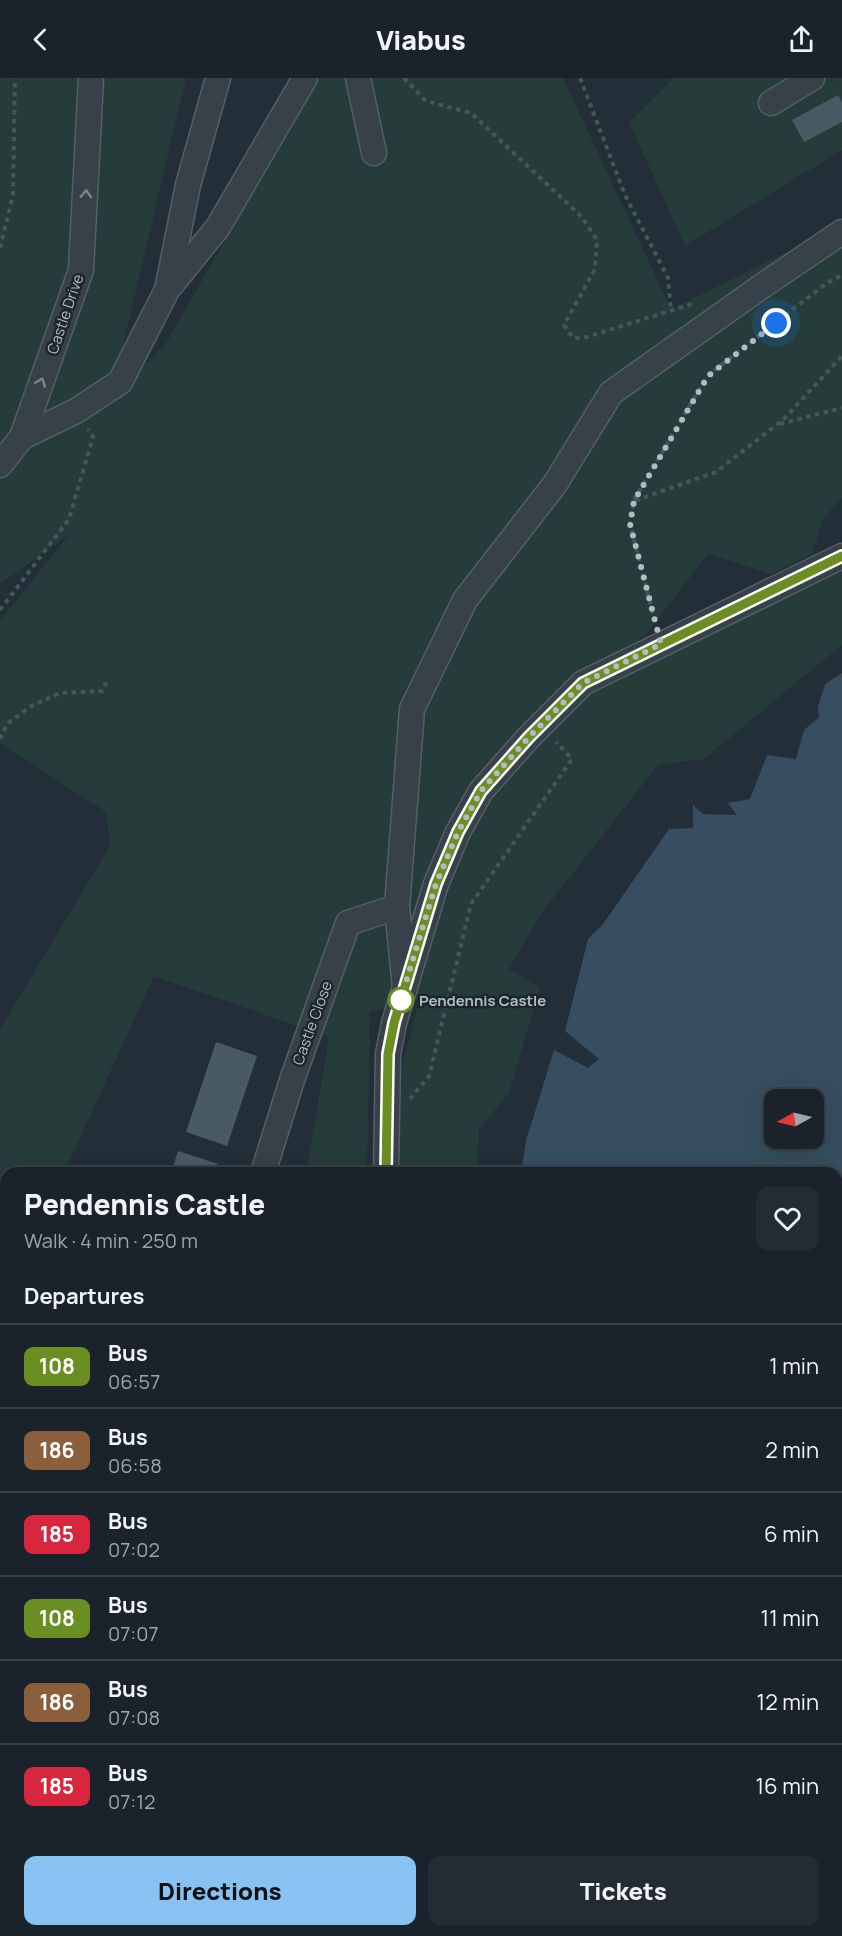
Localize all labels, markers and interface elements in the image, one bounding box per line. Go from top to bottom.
text: Viabus [376,21,466,58]
icon: back [24,23,57,56]
icon: share [785,23,818,56]
one-way arrow [80,190,93,199]
street label: Castle Drive [42,271,89,357]
your location [761,308,791,338]
one-way arrow [34,377,47,388]
street label: Castle Close [287,978,337,1068]
marker: Pendennis Castle [388,987,414,1013]
place label: Pendennis Castle [419,990,546,1011]
north arrow [764,1089,824,1149]
map controls [764,1089,824,1149]
text: Pendennis Castle [24,1185,265,1223]
button: heart [756,1187,819,1250]
text: Walk · 4 min · 250 m [24,1227,198,1254]
text: Departures [24,1281,144,1311]
text: Bus [108,1338,148,1368]
text: 1 min [769,1351,819,1381]
text: 108 [39,1352,75,1380]
text: 06:57 [108,1368,160,1395]
text: Bus [108,1422,148,1452]
text: 2 min [765,1435,819,1465]
text: 186 [39,1436,75,1464]
text: 06:58 [108,1452,162,1479]
text: Bus [108,1506,148,1536]
text: 6 min [764,1519,819,1549]
text: 185 [40,1520,74,1548]
text: 07:02 [108,1536,160,1563]
text: Bus [108,1590,148,1620]
text: 11 min [761,1603,819,1633]
text: 108 [39,1604,75,1632]
text: 07:07 [108,1620,158,1647]
text: Bus [108,1674,148,1704]
text: 12 min [757,1687,819,1717]
text: 186 [39,1688,75,1716]
text: 07:08 [108,1704,160,1731]
text: Bus [108,1758,148,1788]
text: 16 min [756,1771,819,1801]
text: 185 [40,1772,74,1800]
text: 07:12 [108,1788,155,1815]
button: Directions [24,1856,416,1925]
button: Tickets [428,1856,819,1925]

